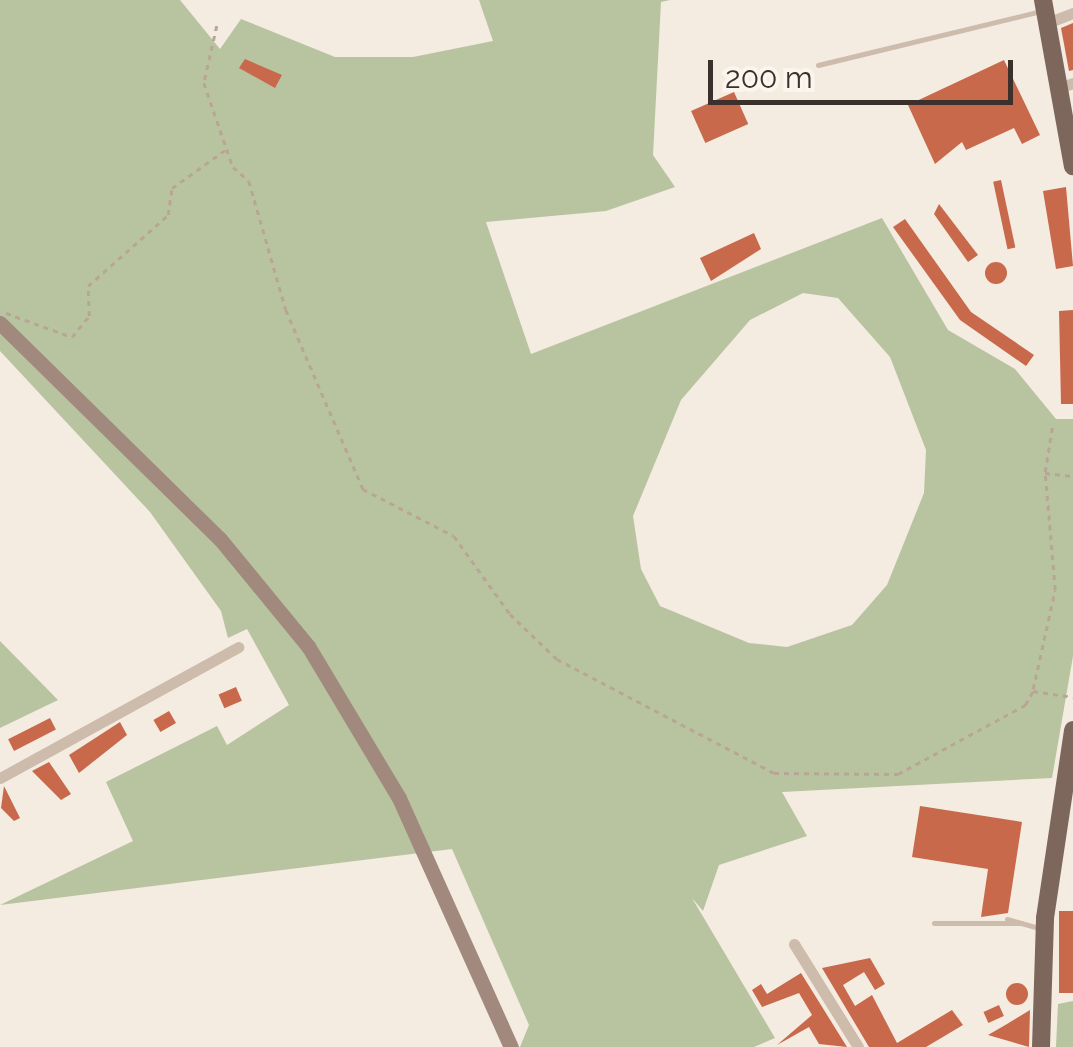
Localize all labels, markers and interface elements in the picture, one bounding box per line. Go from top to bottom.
scale bar [713,40,1018,102]
text: 200 m [725,60,813,95]

